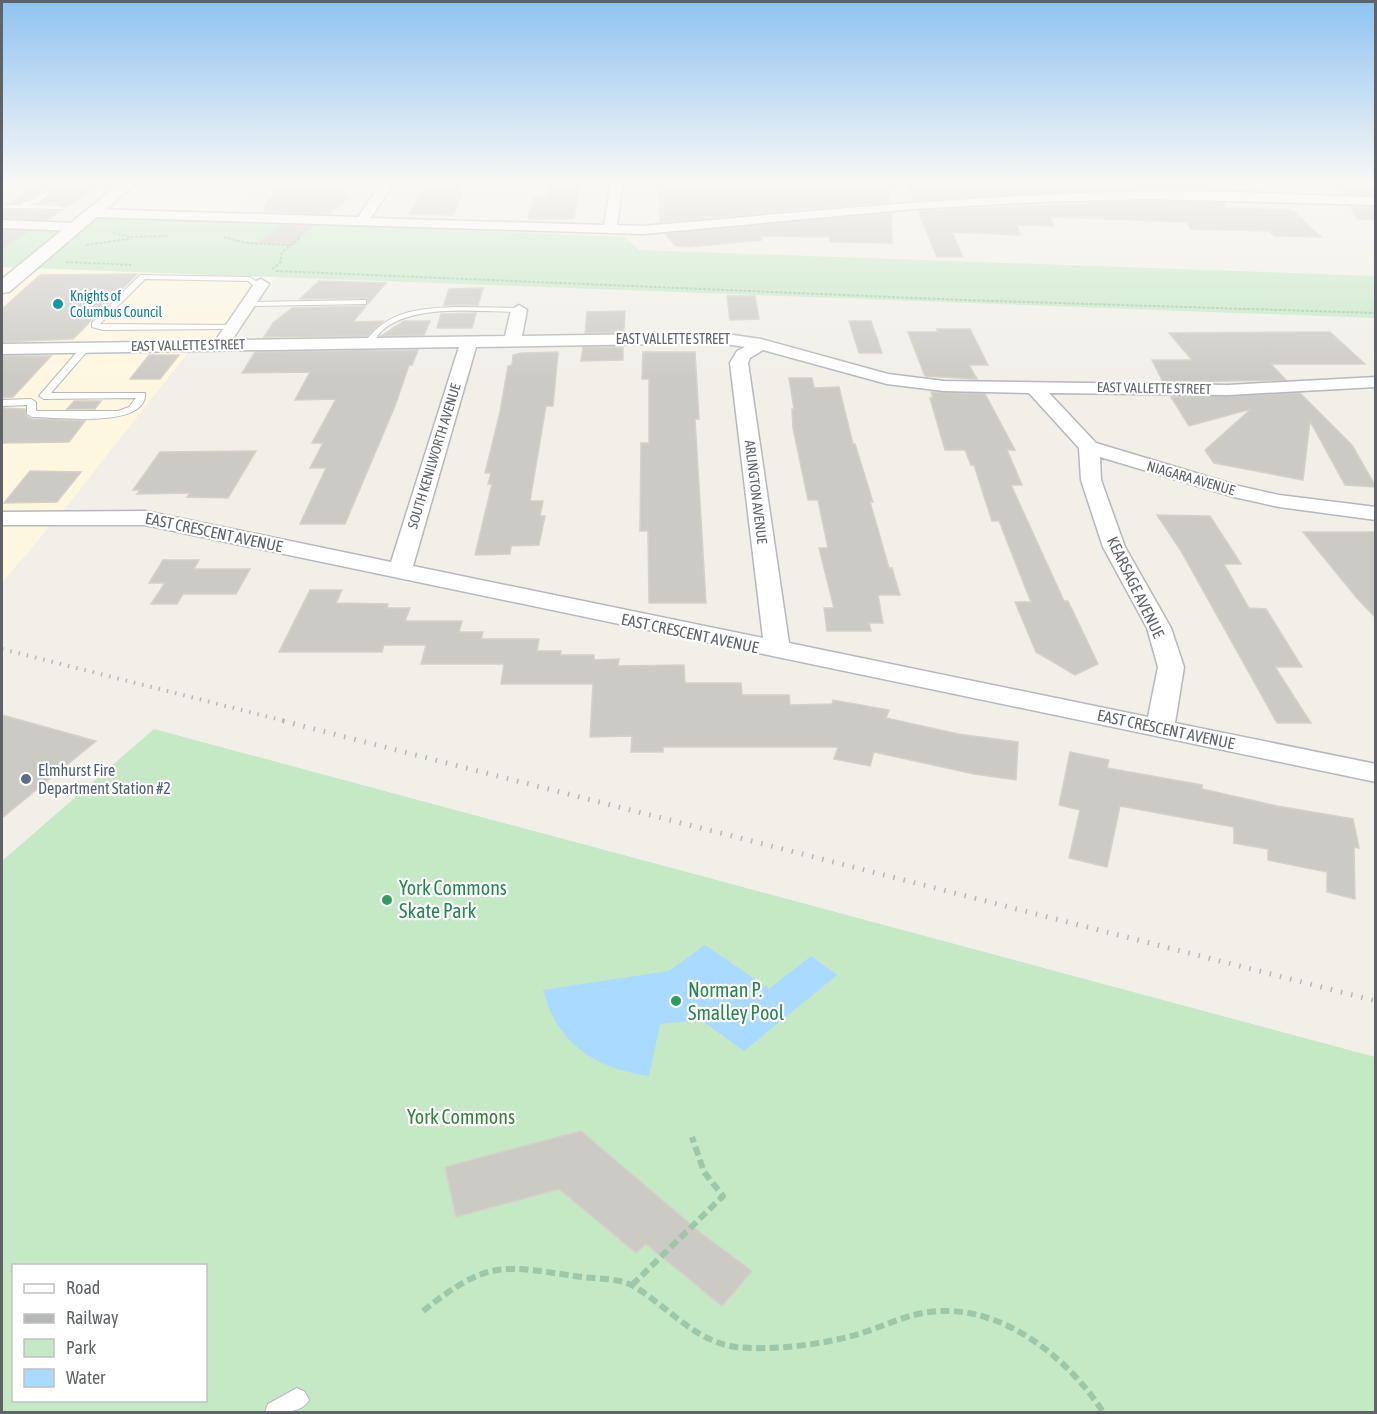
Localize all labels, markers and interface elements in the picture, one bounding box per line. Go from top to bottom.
place label: Knights of Columbus Council [70,288,163,320]
marker: Knights of Columbus Council [51,297,65,311]
street label: EAST VALLETTE STREET [616,331,730,347]
street label: EAST VALLETTE STREET [131,336,245,354]
street label: EAST VALLETTE STREET [1097,379,1211,397]
street label: SOUTH KENILWORTH AVENUE [404,381,464,531]
street label: ARLINGTON AVENUE [742,439,770,545]
street label: NIAGARA AVENUE [1145,458,1237,498]
street label: EAST CRESCENT AVENUE [144,509,284,555]
street label: KEARSAGE AVENUE [1104,533,1168,641]
street label: EAST CRESCENT AVENUE [620,610,760,656]
street label: EAST CRESCENT AVENUE [1096,706,1236,752]
place label: Elmhurst Fire Department Station #2 [38,761,171,798]
marker: Elmhurst Fire Department Station #2 [19,772,33,786]
place label: York Commons Skate Park [399,876,507,922]
marker: York Commons Skate Park [380,893,394,907]
place label: Norman P. Smalley Pool [688,978,785,1024]
marker: Norman P. Smalley Pool [669,994,683,1008]
park label: York Commons [407,1105,515,1128]
legend [12,1264,207,1402]
text: Road [66,1277,100,1298]
text: Railway [66,1307,118,1328]
text: Park [66,1337,96,1358]
text: Water [66,1367,106,1388]

